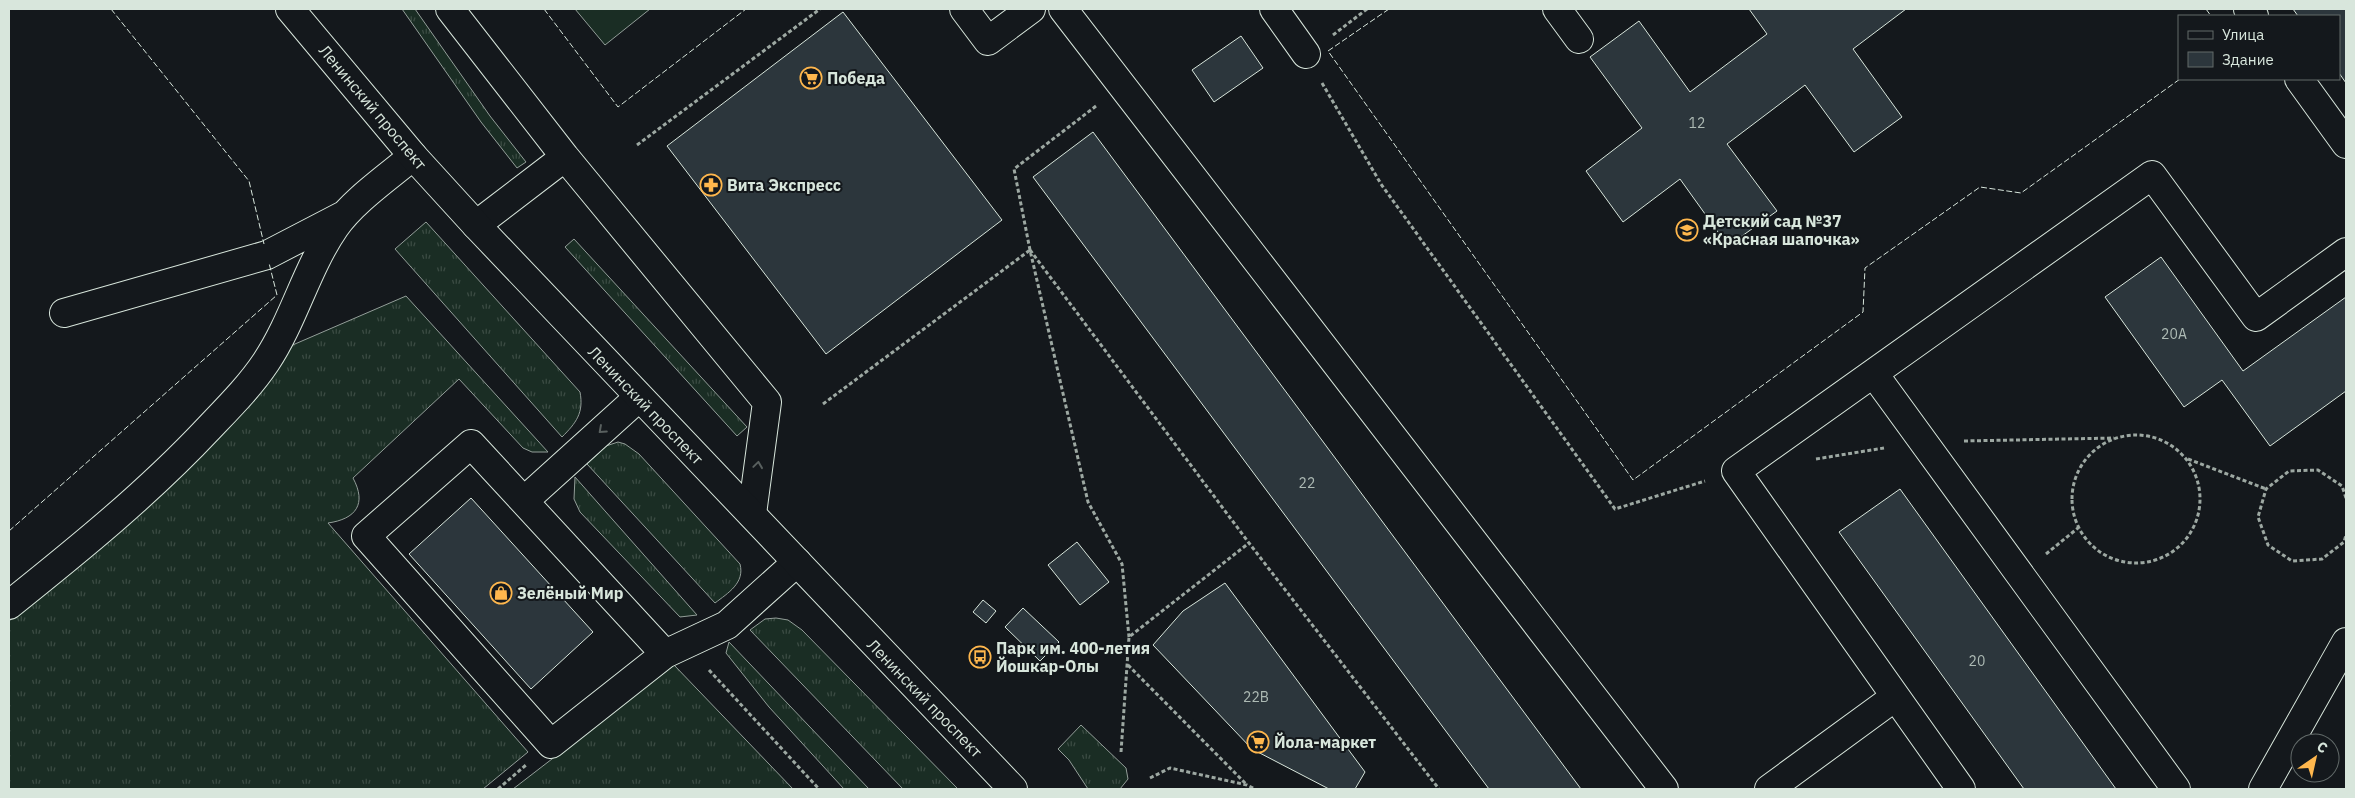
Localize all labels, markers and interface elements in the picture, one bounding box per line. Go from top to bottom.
legend [2178,15,2340,80]
text: Улица [2222,25,2264,44]
street label: Ленинский проспект [315,40,431,174]
text: Здание [2222,50,2274,69]
supermarket icon: Победа [799,66,823,90]
place label: Победа [827,68,885,88]
house number: 12 [1689,114,1705,132]
pharmacy icon: Вита Экспресс [699,173,723,197]
place label: Вита Экспресс [727,175,841,195]
place label: Детский сад №37 «Красная шапочка» [1703,211,1860,249]
school or university icon: Детский сад №37 «Красная шапочка» [1675,218,1699,242]
house number: 20А [2161,325,2187,343]
street label: Ленинский проспект [584,342,708,469]
one-way arrow [599,425,608,434]
one-way arrow [752,461,763,469]
house number: 22 [1299,474,1315,492]
shop icon: Зелёный Мир [489,581,513,605]
place label: Зелёный Мир [517,583,624,603]
street label: Ленинский проспект [863,635,987,762]
place label: Парк им. 400-летия Йошкар-Олы [996,638,1150,676]
bus stop icon: Парк им. 400-летия Йошкар-Олы [968,645,992,669]
house number: 20 [1969,652,1985,670]
house number: 22В [1243,688,1269,706]
supermarket icon: Йола-маркет [1246,730,1270,754]
place label: Йола-маркет [1274,732,1376,752]
north arrow [2290,733,2340,783]
text: С [2313,737,2331,757]

